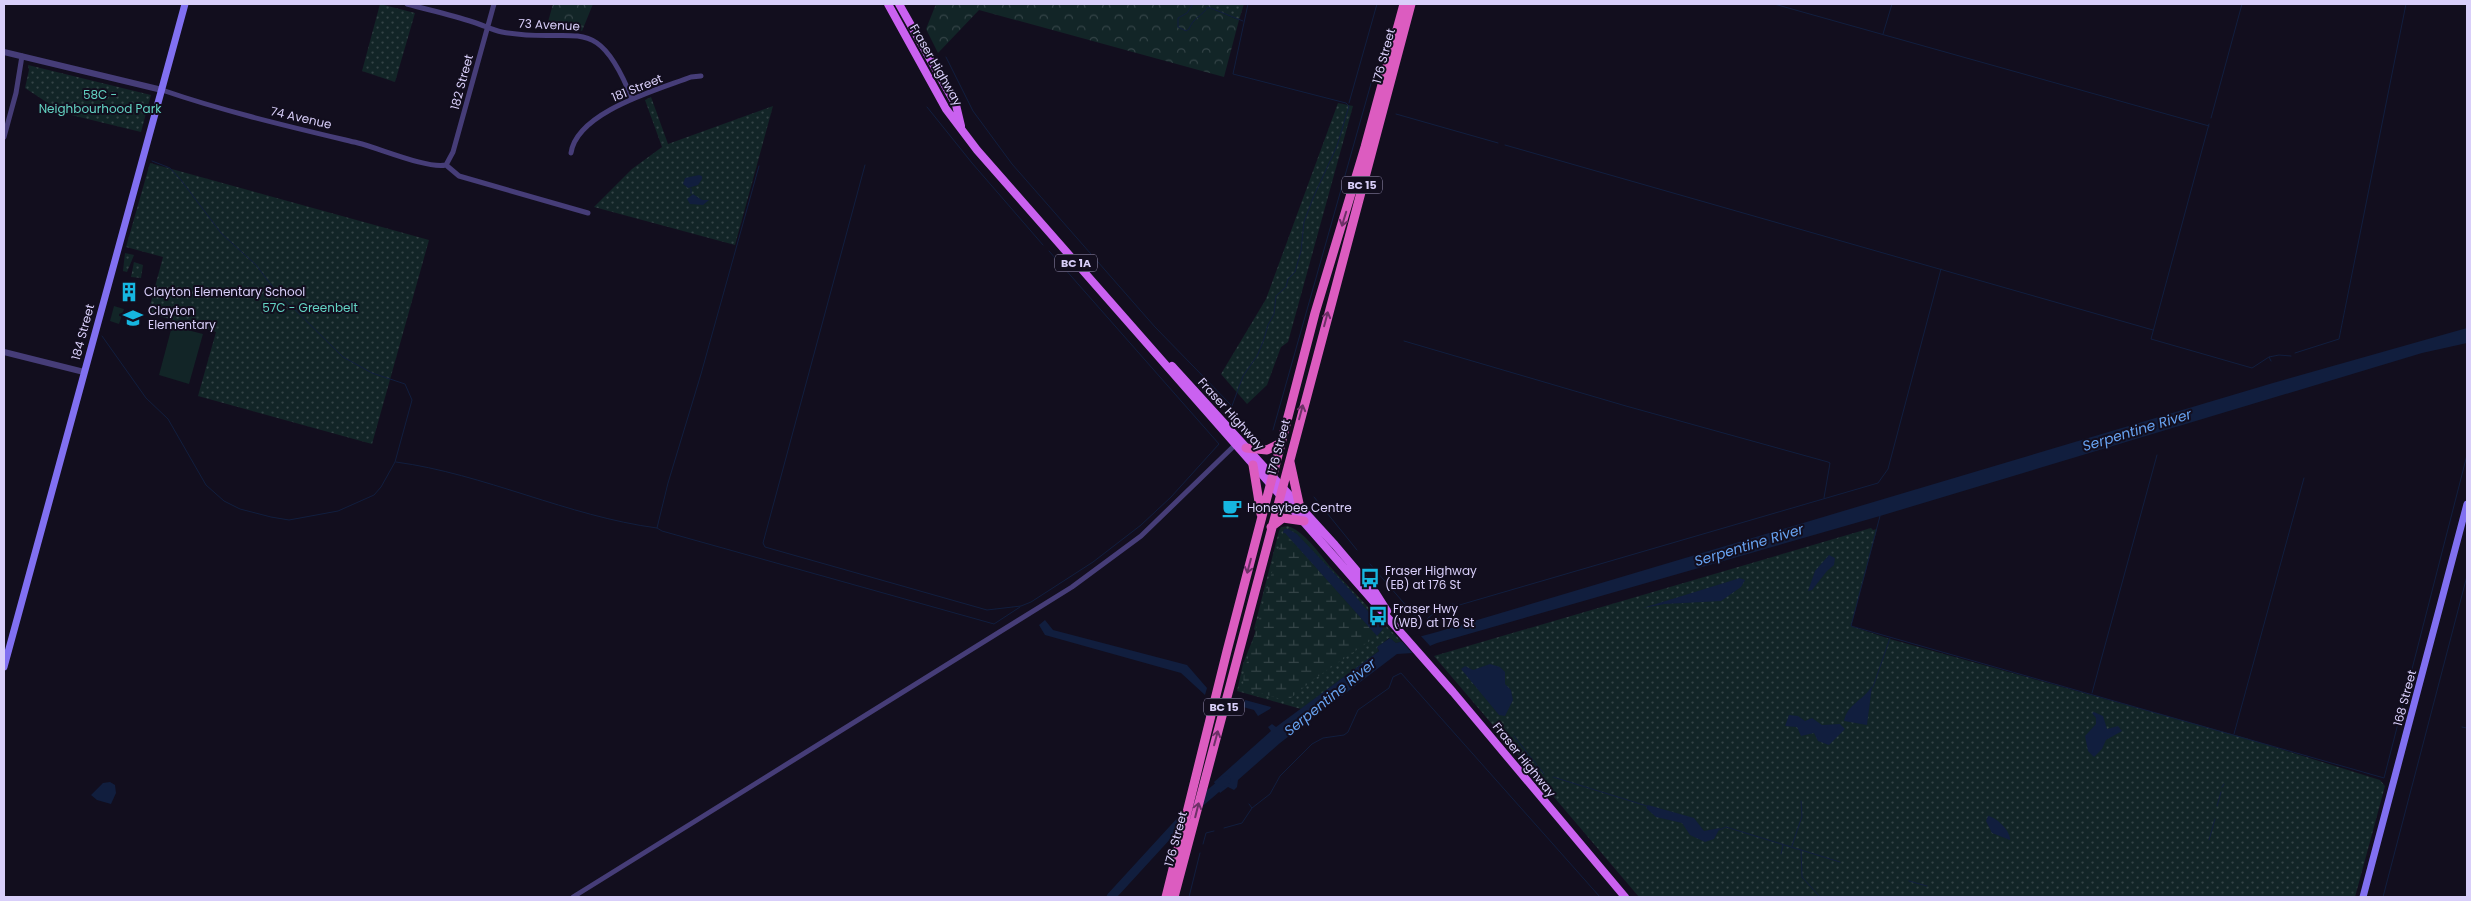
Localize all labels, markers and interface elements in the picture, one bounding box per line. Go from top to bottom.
street label: 73 Avenue [518,14,580,35]
street label: Fraser Highway [906,21,967,109]
street label: 176 Street [1368,26,1399,85]
street label: 182 Street [446,52,477,111]
street label: 181 Street [609,70,665,105]
park label: 58C - Neighbourhood Park [39,86,162,117]
street label: 74 Avenue [269,102,333,133]
road number: BC 15 [1342,176,1382,194]
one-way arrow [1338,211,1348,227]
road number: BC 1A [1055,254,1097,272]
building icon: Clayton Elementary School [118,281,140,303]
place label: Clayton Elementary School [144,283,305,300]
park label: 57C - Greenbelt [262,299,358,316]
street label: 184 Street [67,302,98,362]
place label: Clayton Elementary [148,302,216,333]
school or university icon: Clayton Elementary [122,307,144,329]
one-way arrow [1321,312,1331,328]
street label: Fraser Highway [1194,374,1269,454]
water label: Serpentine River [2080,404,2195,456]
one-way arrow [1297,405,1306,421]
street label: 176 Street [1263,417,1294,476]
cafe icon: Honeybee Centre [1221,497,1243,519]
place label: Honeybee Centre [1247,499,1352,516]
water label: Serpentine River [1692,519,1807,571]
one-way arrow [1244,557,1254,573]
place label: Fraser Highway (EB) at 176 St [1385,562,1477,593]
bus stop icon: Fraser Highway (EB) at 176 St [1359,567,1381,589]
place label: Fraser Hwy (WB) at 176 St [1393,600,1474,631]
bus stop icon: Fraser Hwy (WB) at 176 St [1367,605,1389,627]
water label: Serpentine River [1280,653,1381,740]
street label: 168 Street [2389,668,2420,728]
road number: BC 15 [1204,699,1244,716]
street label: Fraser Highway [1489,719,1560,801]
one-way arrow [1212,731,1221,747]
one-way arrow [1193,802,1202,818]
street label: 176 Street [1160,809,1191,868]

